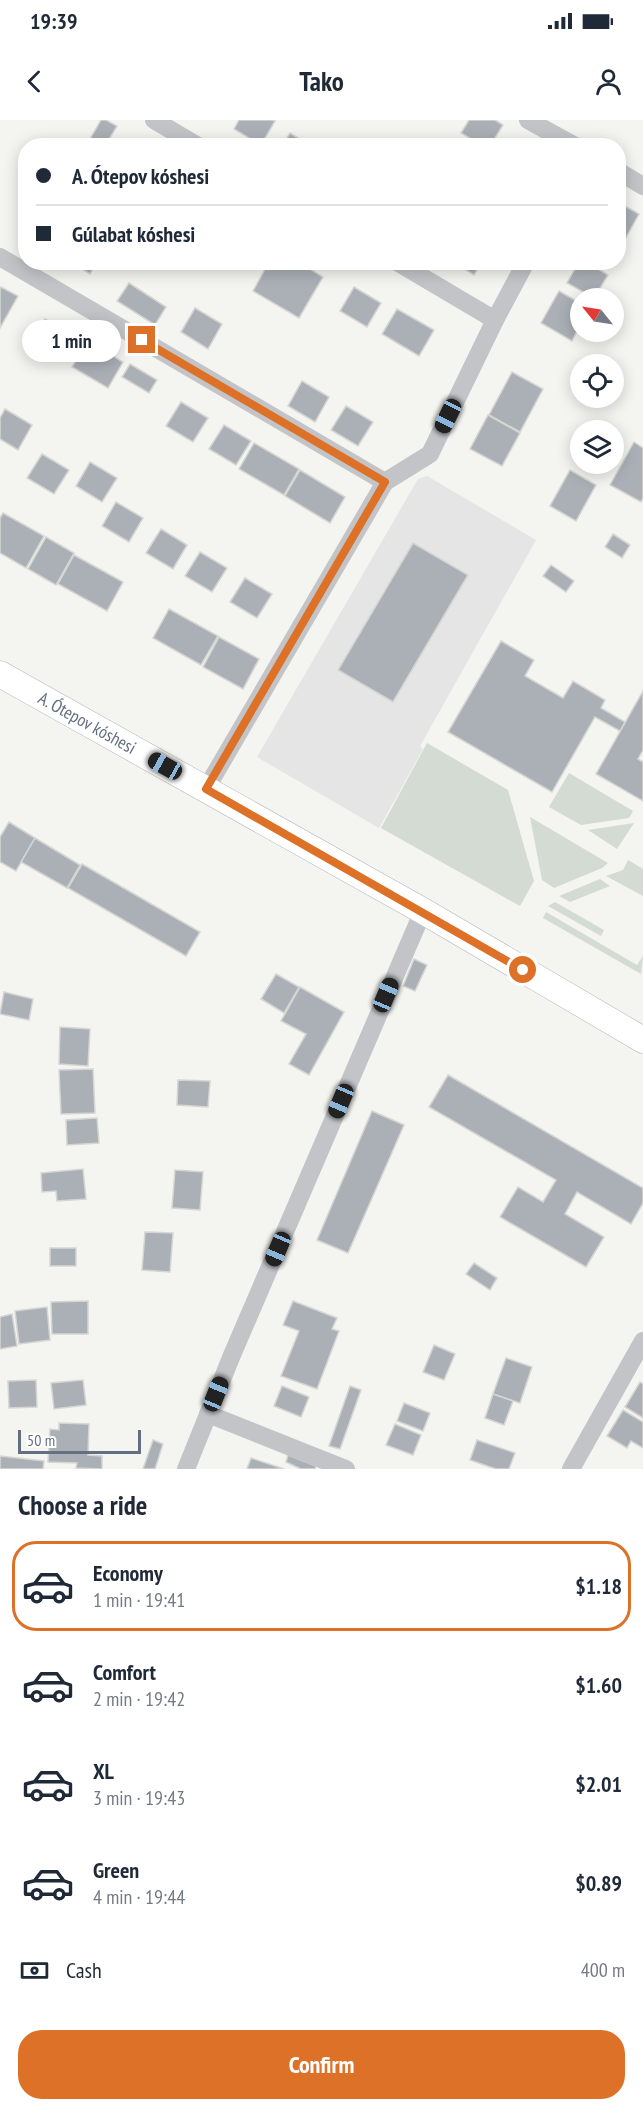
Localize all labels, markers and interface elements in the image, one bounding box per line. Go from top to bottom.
text: 19:39 [30,7,78,35]
text: Tako [299,64,344,98]
icon: back [18,65,51,98]
icon: person [592,65,625,98]
text: A. Ótepov kóshesi [72,162,209,190]
text: Gúlabat kóshesi [72,220,195,248]
north arrow [570,288,624,342]
map controls [570,288,624,474]
callout: 1 min [22,319,121,361]
route end [128,326,155,353]
text: 1 min [51,328,92,354]
button: locate [570,354,624,408]
car [432,396,464,436]
button: layers [570,420,624,474]
street label: A. Ótepov kóshesi [34,686,140,759]
car [145,749,185,783]
route start [509,956,536,983]
car [371,975,401,1015]
car [326,1081,356,1121]
car [263,1229,293,1269]
car [201,1374,231,1414]
scale bar [18,1427,141,1454]
text: 50 m [27,1430,55,1450]
text: Choose a ride [18,1488,147,1522]
icon: car [21,1559,75,1613]
text: Economy [93,1559,163,1587]
text: $1.18 [575,1572,622,1600]
text: 1 min · 19:41 [93,1587,185,1613]
icon: car [21,1658,75,1712]
text: Comfort [93,1658,156,1686]
text: $1.60 [575,1671,622,1699]
text: 2 min · 19:42 [93,1686,185,1712]
icon: car [21,1757,75,1811]
text: XL [93,1757,114,1785]
text: $2.01 [575,1770,622,1798]
text: 3 min · 19:43 [93,1785,185,1811]
icon: car [21,1856,75,1910]
text: Green [93,1856,139,1884]
text: $0.89 [575,1869,622,1897]
text: 4 min · 19:44 [93,1884,185,1910]
icon: cash [18,1954,51,1987]
text: Cash [66,1956,102,1984]
text: 400 m [581,1957,625,1983]
button: Confirm [18,2030,625,2099]

